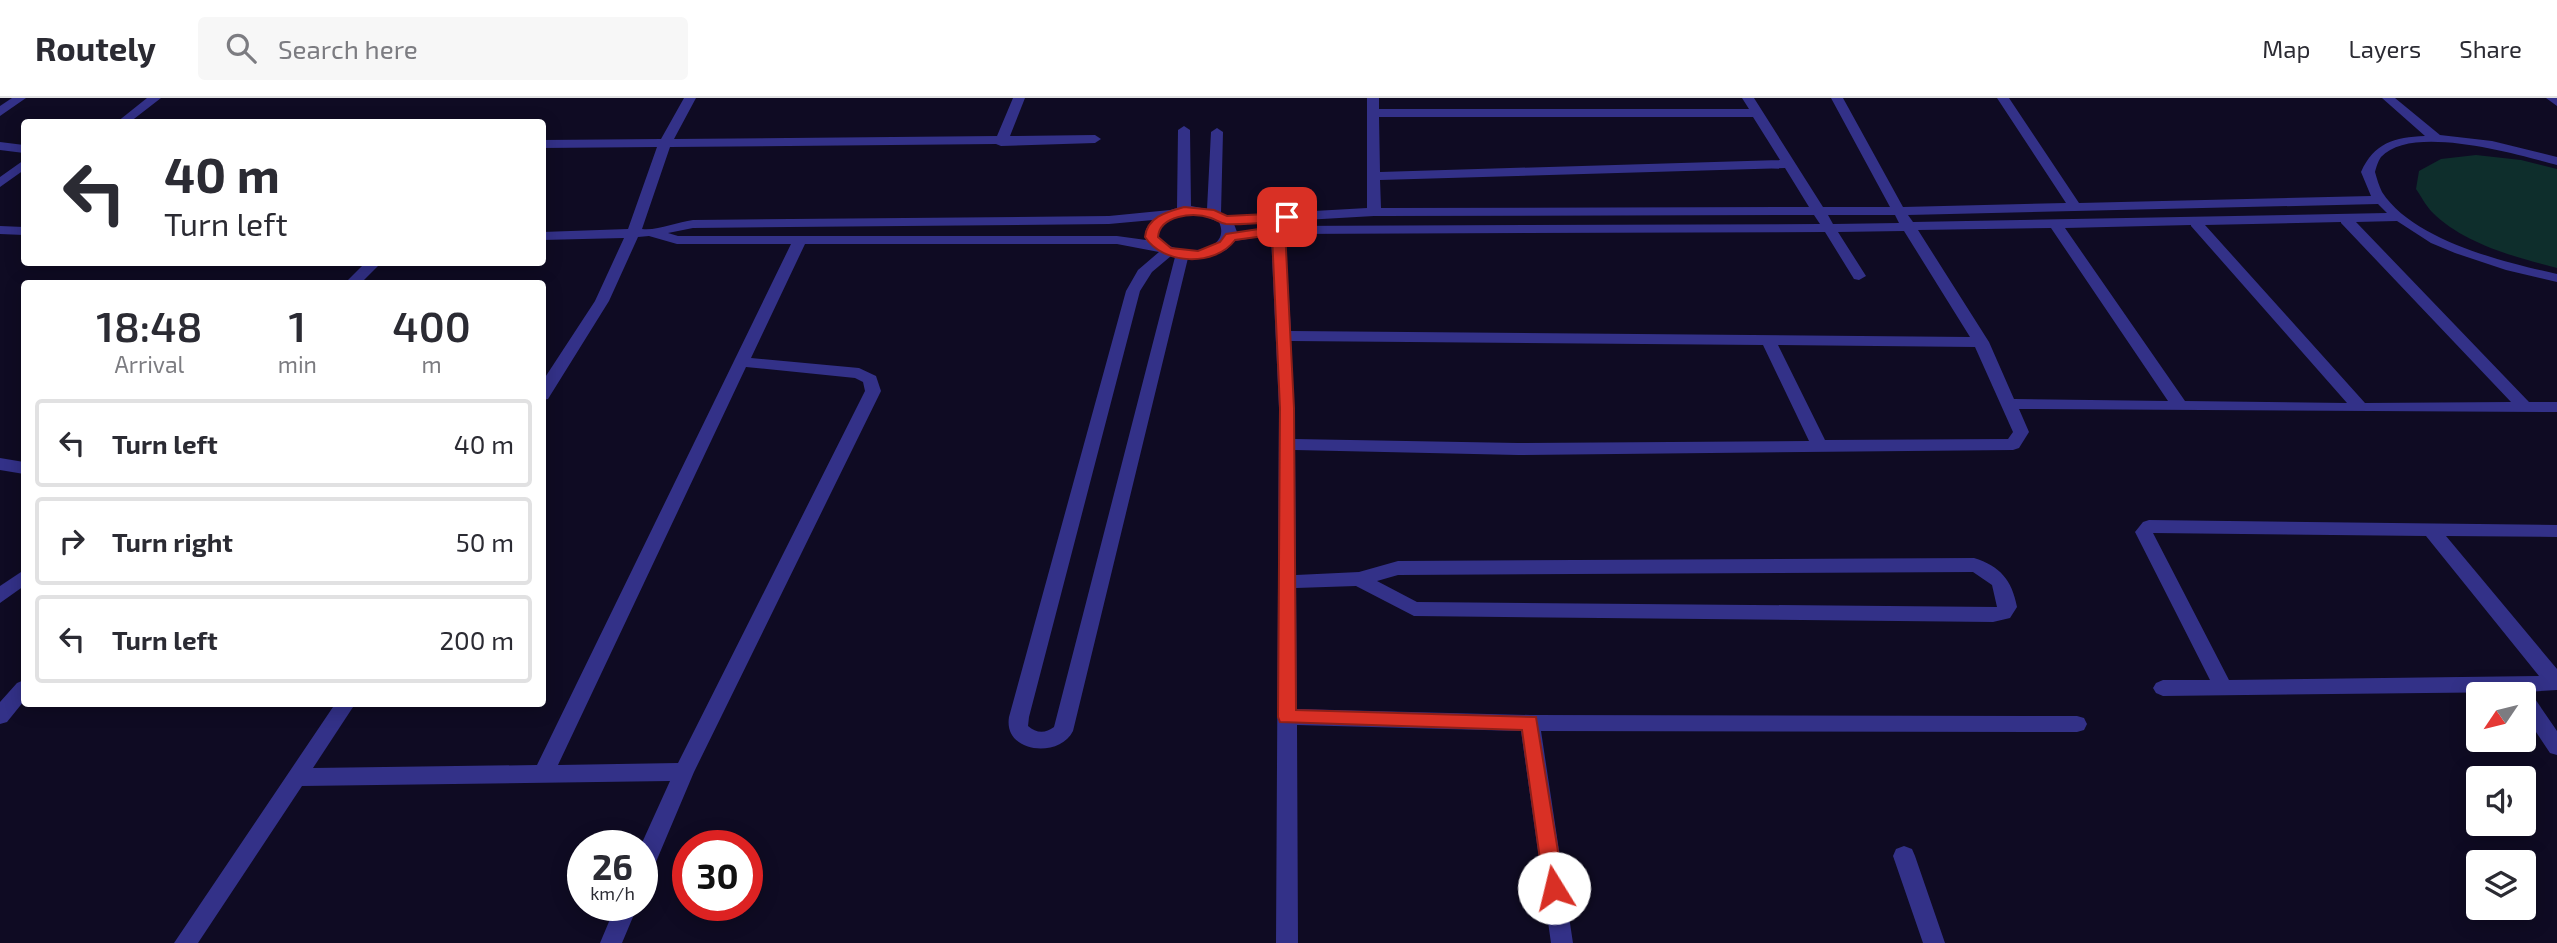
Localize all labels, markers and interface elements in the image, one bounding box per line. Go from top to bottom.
search box [198,17,688,80]
text: Routely [35,28,156,68]
icon: search [222,29,260,67]
text: Search here [278,33,418,64]
text: Map [2262,34,2310,63]
text: Layers [2348,34,2421,63]
text: Share [2459,34,2522,63]
text: 40 m [164,144,280,203]
icon: left [49,147,140,238]
pin [1257,187,1317,247]
icon: arrive [1268,198,1306,236]
text: Turn left [164,204,288,242]
text: 18:48 [96,300,202,350]
text: 1 [289,300,306,350]
text: 400 [392,300,471,350]
text: Arrival [114,350,184,378]
text: min [278,350,317,378]
text: m [421,350,442,378]
icon: left [53,424,91,462]
text: Turn left [112,428,218,459]
text: 40 m [454,428,514,459]
icon: right [53,522,91,560]
text: Turn right [112,526,233,557]
text: 50 m [456,526,514,557]
icon: left [53,620,91,658]
text: Turn left [112,624,218,655]
text: 200 m [439,624,514,655]
north arrow [2466,682,2536,752]
map controls [2466,682,2536,920]
button: sound [2466,766,2536,836]
speed limit sign: 30 [672,830,763,921]
text: 26 [592,845,633,887]
button: layers [2466,850,2536,920]
position arrow [1517,851,1591,925]
text: km/h [590,882,635,904]

